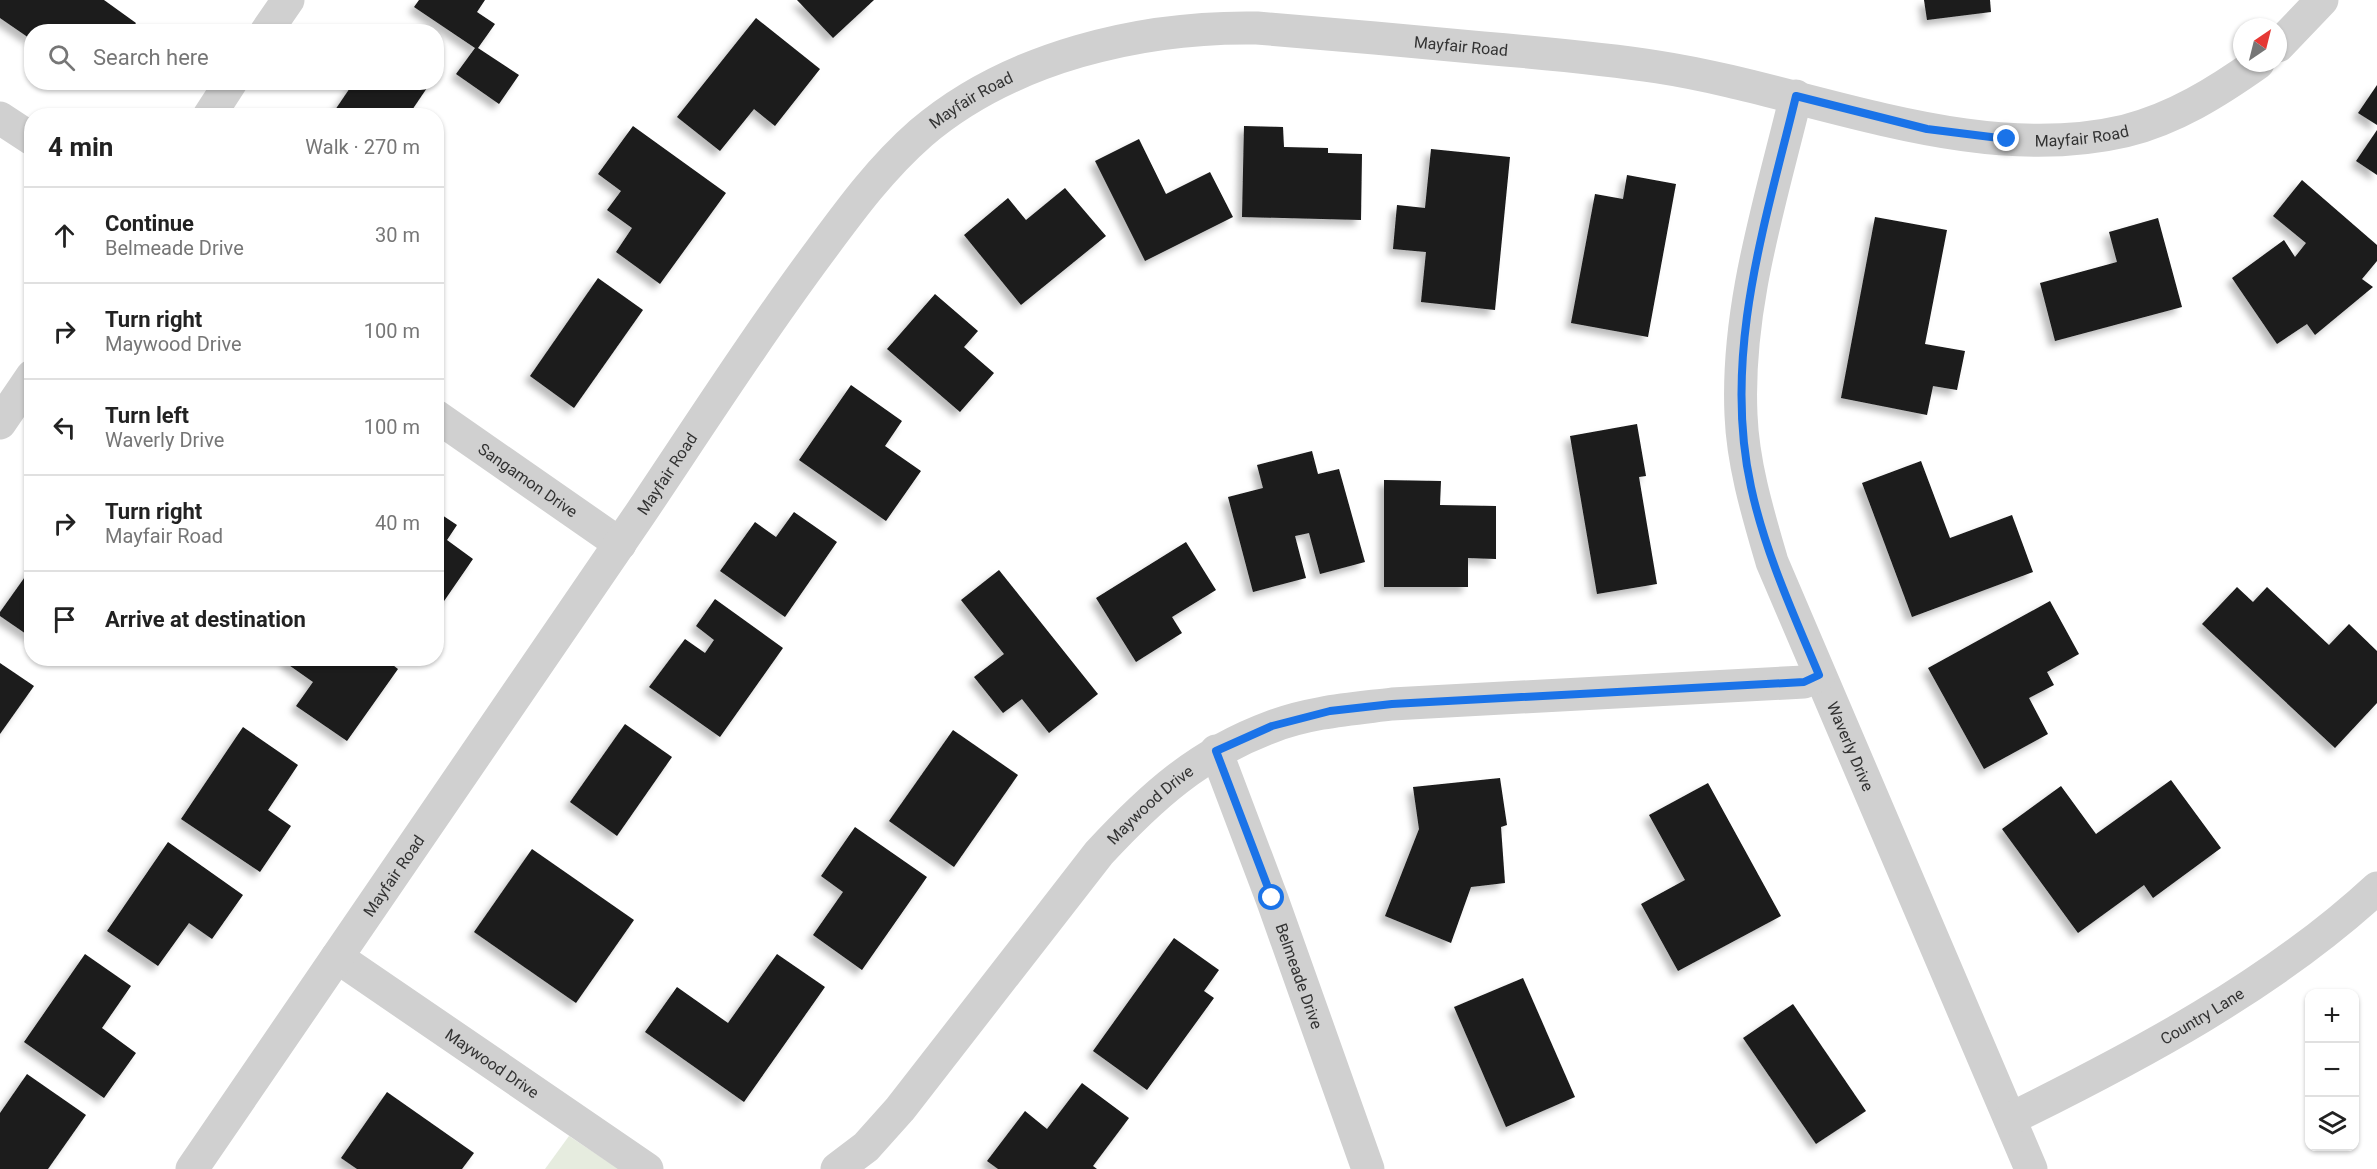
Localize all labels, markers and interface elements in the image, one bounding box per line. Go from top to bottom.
north arrow [2233,18,2287,72]
search box [24,24,444,90]
street label: Mayfair Road [1413,32,1509,60]
icon: search [45,41,78,74]
text: Search here [93,45,209,70]
street label: Mayfair Road [925,67,1016,132]
street label: Mayfair Road [2035,121,2131,150]
route end [1993,125,2019,151]
text: 4 min [48,132,113,162]
text: Walk · 270 m [305,135,420,159]
text: Continue [105,211,194,236]
icon: ahead [48,219,81,252]
text: 30 m [375,223,420,247]
text: Belmeade Drive [105,236,244,260]
text: Turn right [105,307,202,332]
icon: right [48,315,81,348]
text: 100 m [364,319,420,343]
text: Maywood Drive [105,332,242,356]
text: Turn left [105,403,189,428]
icon: left [48,411,81,444]
text: 100 m [364,415,420,439]
text: Waverly Drive [105,428,224,452]
street label: Mayfair Road [633,429,701,518]
street label: Sangamon Drive [475,439,581,521]
text: Turn right [105,499,202,524]
icon: right [48,507,81,540]
text: 40 m [375,511,420,535]
text: Mayfair Road [105,524,223,548]
icon: arrive [48,603,81,636]
text: Arrive at destination [105,607,306,632]
street label: Waverly Drive [1823,699,1878,794]
street label: Maywood Drive [1103,761,1197,848]
street label: Mayfair Road [359,831,428,920]
route start [1258,884,1284,910]
street label: Belmeade Drive [1272,921,1327,1032]
street label: Country Lane [2157,983,2247,1048]
map controls [2305,989,2359,1151]
button: + [2305,989,2359,1043]
street label: Maywood Drive [442,1024,543,1102]
button: − [2305,1043,2359,1097]
button: layers [2305,1097,2359,1151]

